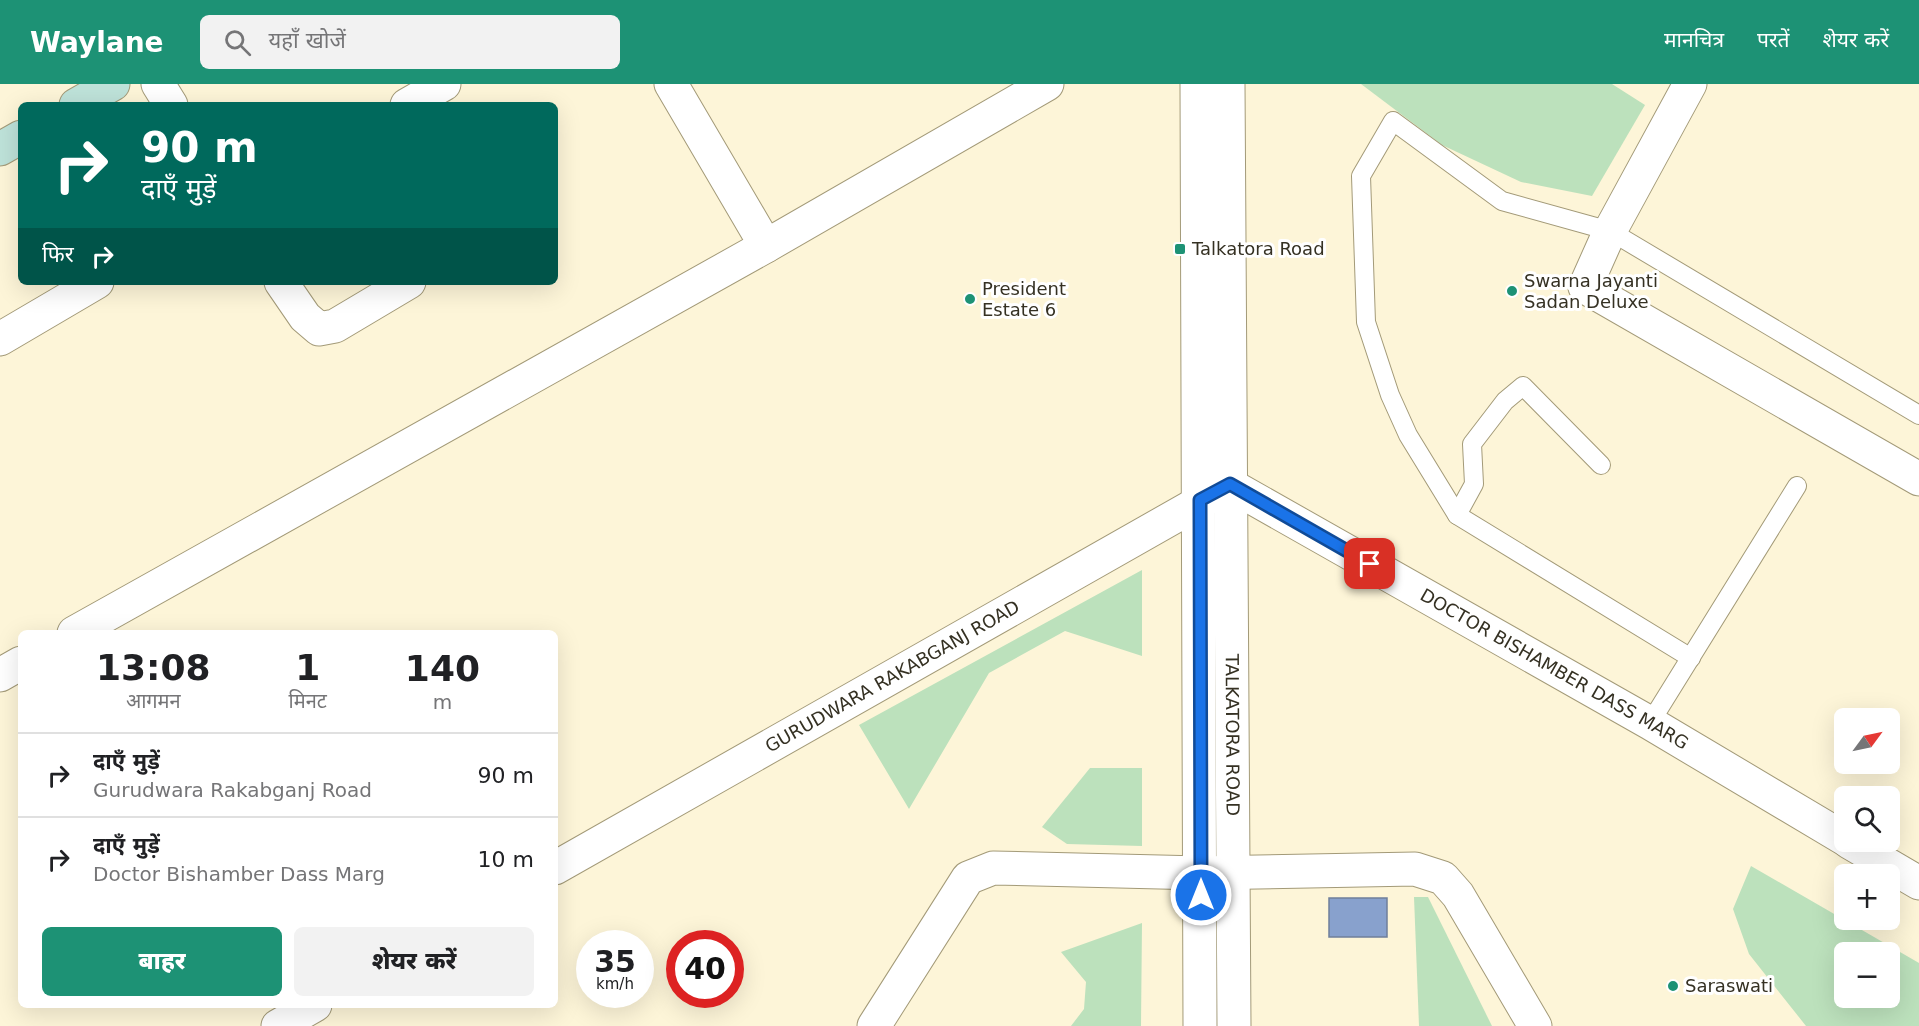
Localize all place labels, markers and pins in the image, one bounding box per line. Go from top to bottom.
place label: Talkatora Road [1191,238,1325,259]
marker: Talkatora Road [1173,242,1187,256]
place label: Swarna Jayanti Sadan Deluxe [1524,270,1658,312]
place label: President Estate 6 [982,278,1066,320]
marker: Swarna Jayanti Sadan Deluxe [1505,284,1519,298]
marker: President Estate 6 [963,292,977,306]
pin [1344,538,1395,589]
place label: Saraswati [1685,975,1773,996]
marker: Saraswati [1666,979,1680,993]

